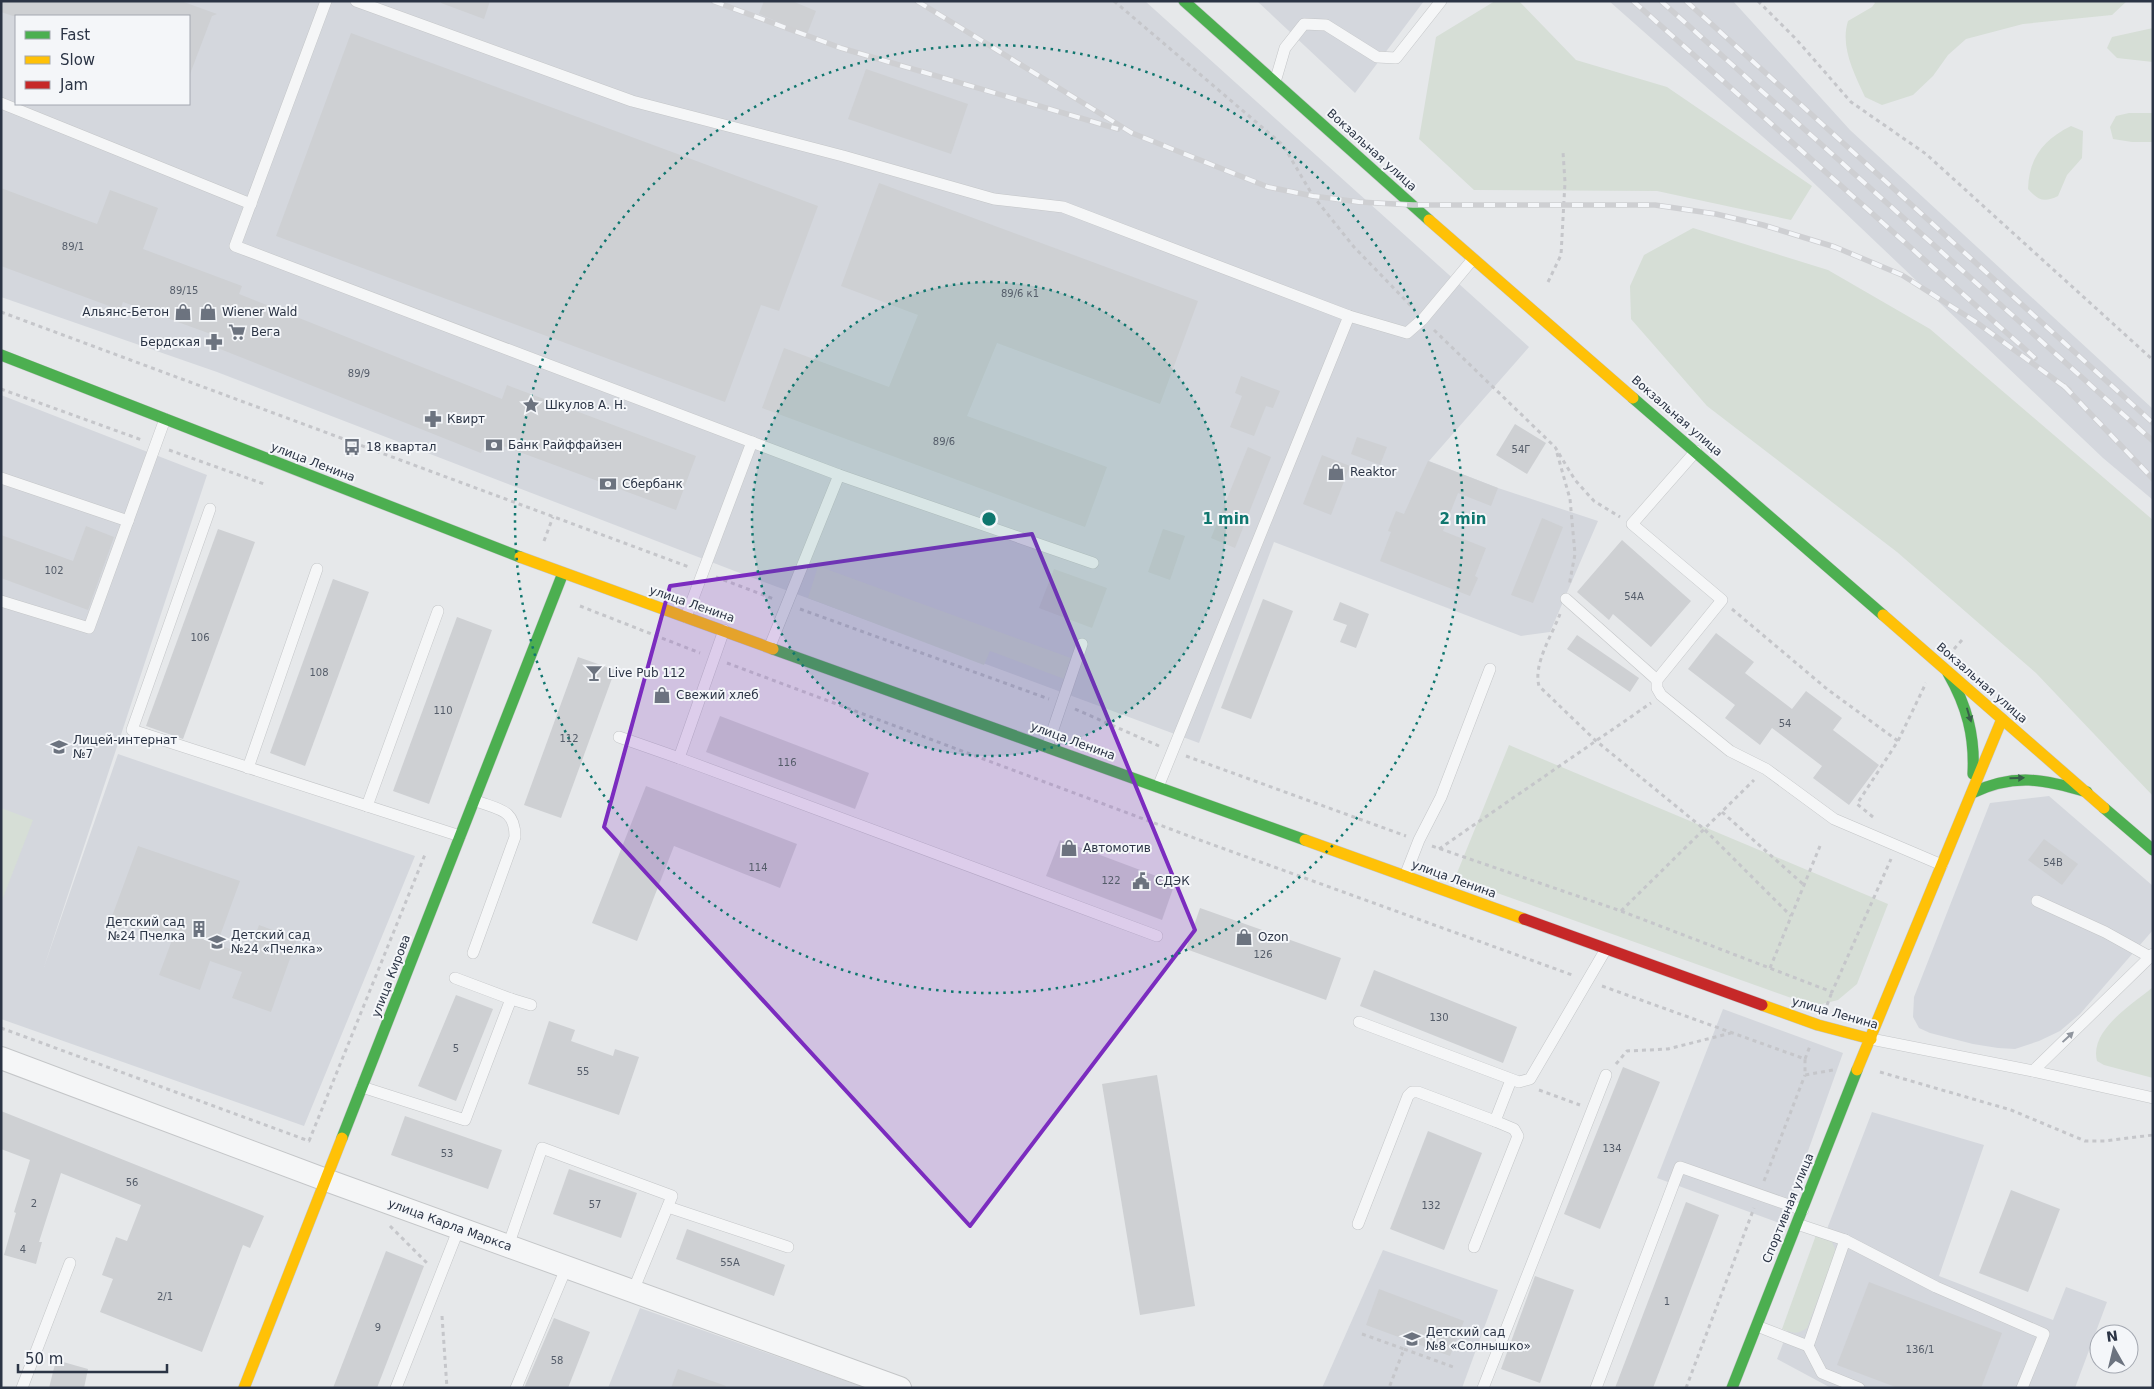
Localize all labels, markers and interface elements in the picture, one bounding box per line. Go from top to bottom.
legend [15,15,190,105]
text: Fast [60,26,90,44]
text: Slow [60,51,95,69]
text: Jam [59,76,88,94]
street label: Вокзальная улица [1324,106,1420,194]
house number: 89/1 [62,241,84,252]
house number: 89/15 [170,285,198,296]
house number: 89/6 к1 [1001,288,1039,299]
shop icon: Альянс-Бетон [173,302,193,322]
shop icon: Wiener Wald [198,302,218,322]
place label: Альянс-Бетон [82,305,169,319]
place label: Wiener Wald [222,305,297,319]
supermarket icon: Вега [227,322,247,342]
place label: Вега [251,325,280,339]
pharmacy icon: Бердская [204,332,224,352]
place label: Бердская [140,335,200,349]
house number: 89/9 [348,368,370,379]
street label: Вокзальная улица [1629,373,1725,459]
place icon: Шкулов А. Н. [521,395,541,415]
place label: Шкулов А. Н. [545,398,627,412]
pharmacy icon: Квирт [423,409,443,429]
place label: Квирт [447,412,485,426]
bank icon: Банк Райффайзен [484,435,504,455]
house number: 89/6 [933,436,955,447]
bus stop icon: 18 квартал [342,437,362,457]
place label: Банк Райффайзен [508,438,622,452]
street label: улица Ленина [269,439,357,485]
place label: 18 квартал [366,440,436,454]
house number: 54Г [1512,444,1530,455]
shop icon: Reaktor [1326,462,1346,482]
place label: Reaktor [1350,465,1397,479]
bank icon: Сбербанк [598,474,618,494]
place label: Сбербанк [622,477,683,491]
centre of rings [980,510,998,528]
text: 1 min [1202,510,1250,528]
text: 2 min [1439,510,1487,528]
house number: 102 [44,565,64,576]
street label: улица Ленина [648,583,736,625]
house number: 54А [1624,591,1644,602]
house number: 106 [190,632,210,643]
street label: Вокзальная улица [1934,640,2030,726]
bar icon: Live Pub 112 [584,663,604,683]
place label: Live Pub 112 [608,666,685,680]
house number: 108 [309,667,329,678]
shop icon: Свежий хлеб [652,685,672,705]
place label: Свежий хлеб [676,688,759,702]
house number: 110 [433,705,453,716]
one-way arrow [1965,708,1973,723]
house number: 54 [1779,718,1791,729]
street label: улица Ленина [1029,719,1117,763]
place label: Лицей-интернат №7 [73,733,177,761]
house number: 112 [559,733,579,744]
school or university icon: Лицей-интернат №7 [49,737,69,757]
house number: 116 [777,757,797,768]
one-way arrow [2010,774,2026,782]
shop icon: Автомотив [1059,838,1079,858]
place label: Автомотив [1083,841,1151,855]
street label: улица Ленина [1410,857,1498,901]
house number: 54В [2043,857,2063,868]
house number: 114 [748,862,768,873]
public building icon: СДЭК [1131,871,1151,891]
place label: СДЭК [1155,874,1190,888]
house number: 122 [1101,875,1121,886]
place label: Детский сад №24 Пчелка [106,915,185,943]
building icon: Детский сад №24 Пчелка [189,919,209,939]
shop icon: Ozon [1234,927,1254,947]
place label: Детский сад №24 «Пчелка» [231,928,323,956]
place label: Ozon [1258,930,1289,944]
school or university icon: Детский сад №24 «Пчелка» [207,932,227,952]
street label: улица Кирова [369,933,413,1019]
house number: 126 [1253,949,1273,960]
street label: улица Ленина [1790,994,1880,1032]
house number: 130 [1429,1012,1449,1023]
one-way arrow [2062,1031,2074,1043]
house number: 5 [453,1043,459,1054]
house number: 55 [577,1066,589,1077]
house number: 134 [1602,1143,1622,1154]
house number: 53 [441,1148,453,1159]
street label: Спортивная улица [1760,1151,1816,1265]
house number: 56 [126,1177,138,1188]
street label: улица Карла Маркса [386,1196,514,1254]
house number: 2 [31,1198,37,1209]
house number: 57 [589,1199,601,1210]
house number: 132 [1421,1200,1441,1211]
house number: 4 [20,1244,26,1255]
house number: 55А [720,1257,740,1268]
house number: 2/1 [157,1291,173,1302]
house number: 1 [1664,1296,1670,1307]
house number: 9 [375,1322,381,1333]
north arrow [2089,1324,2139,1374]
place label: Детский сад №8 «Солнышко» [1426,1325,1531,1353]
text: N [2105,1327,2119,1345]
school or university icon: Детский сад №8 «Солнышко» [1402,1329,1422,1349]
scale bar [18,1342,166,1374]
house number: 136/1 [1906,1344,1934,1355]
text: 50 m [25,1350,63,1368]
house number: 58 [551,1355,563,1366]

